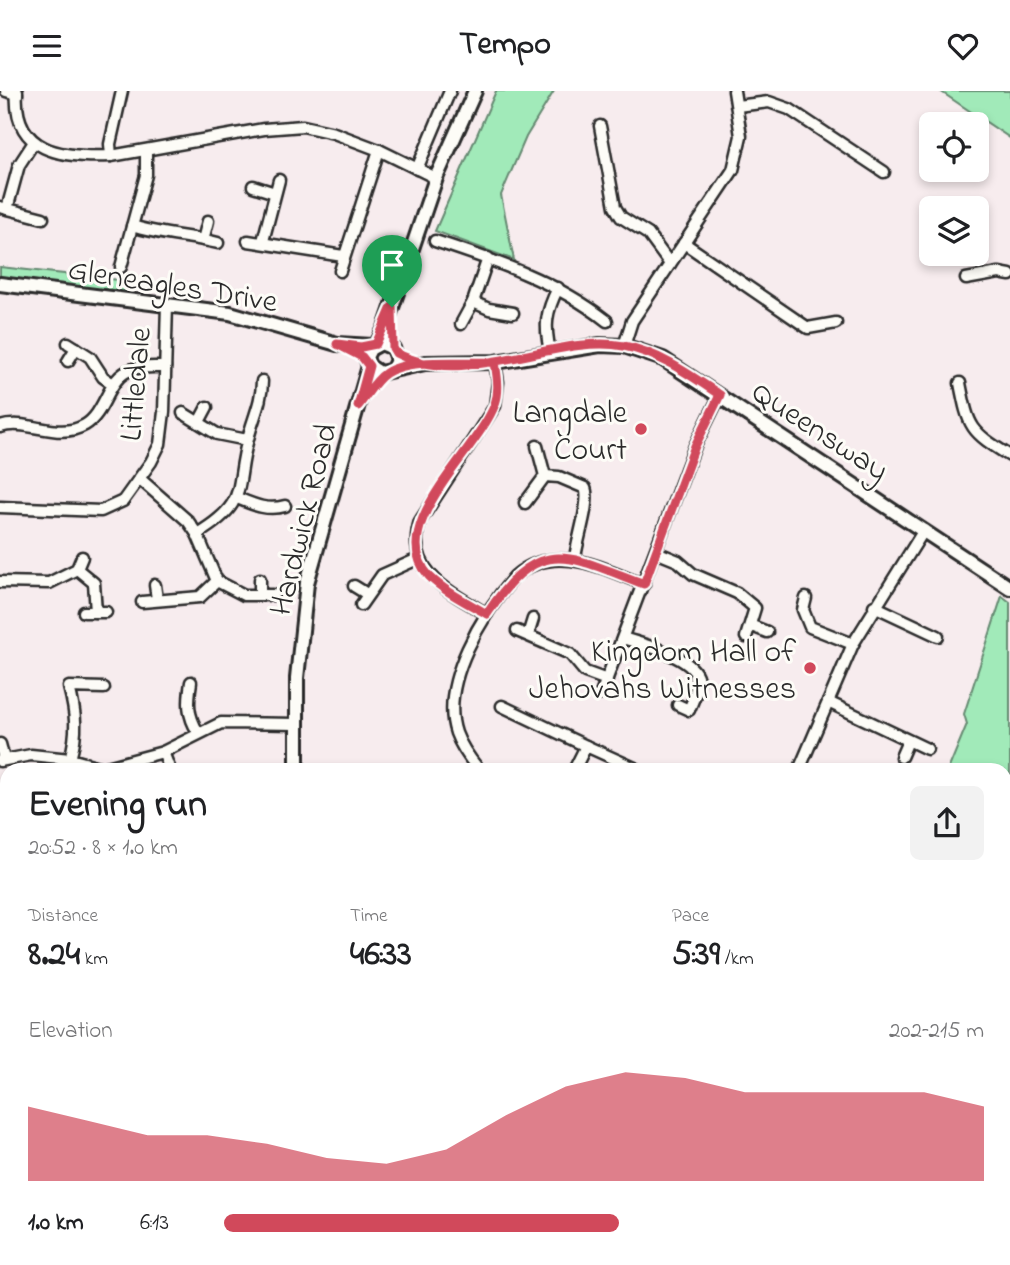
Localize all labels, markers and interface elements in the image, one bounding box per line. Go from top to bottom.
text: Tempo [459,22,551,69]
icon: menu [28,27,66,65]
icon: heart [944,27,982,65]
map controls [919,112,989,266]
button: locate [919,112,989,182]
button: layers [919,196,989,266]
pin [362,235,422,307]
icon: arrive [373,246,411,284]
street label: Gleneagles Drive [65,248,281,327]
street label: Littledale [109,325,166,443]
street label: Queensway [741,371,897,495]
place label: Langdale Court [513,391,628,475]
street label: Hardwick Road [259,419,352,621]
marker: Langdale Court [633,421,649,437]
place label: Kingdom Hall of Jehovahs Witnesses [529,630,796,714]
marker: Kingdom Hall of Jehovahs Witnesses [802,660,818,676]
text: Evening run [28,778,207,834]
button: share [910,786,984,860]
text: 20:52 · 8 × 1.0 km [28,832,178,865]
text: Distance [28,903,98,930]
text: Time [350,903,388,930]
text: Pace [672,903,709,930]
text: 8.24 [28,930,80,981]
text: 46:33 [350,930,412,981]
text: 5:39 [672,930,720,981]
text: km [80,946,108,973]
text: /km [720,946,754,973]
text: Elevation [28,1015,113,1048]
text: 202–215 m [889,1015,984,1048]
text: 1.0 km [28,1207,84,1240]
text: 6:13 [140,1207,169,1240]

